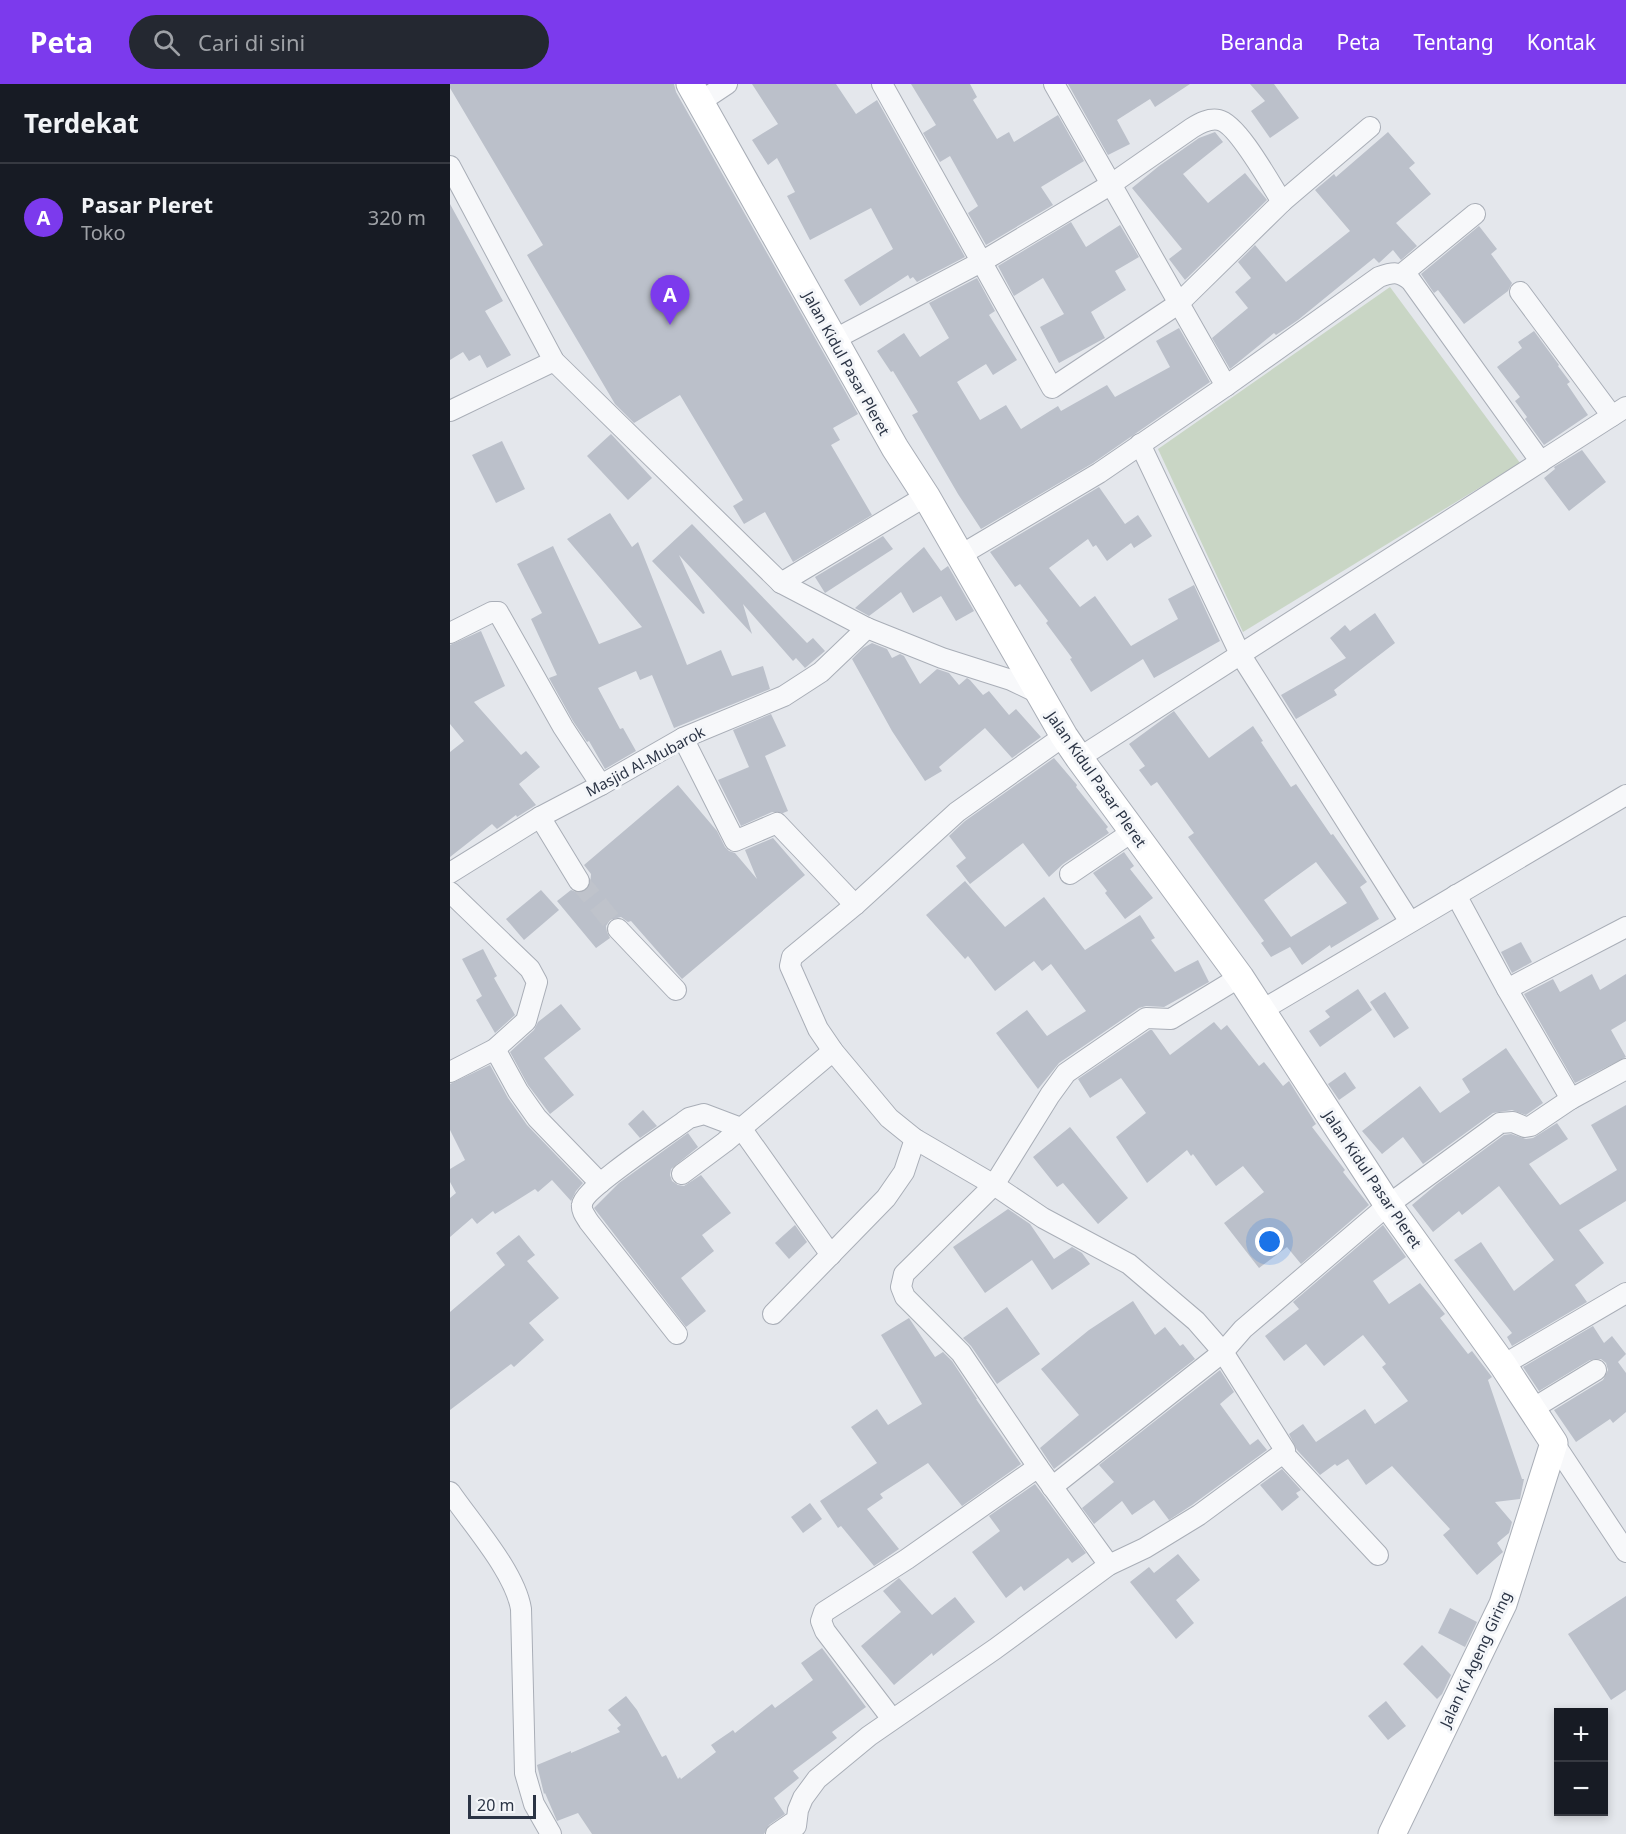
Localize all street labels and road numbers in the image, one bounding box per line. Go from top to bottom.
street label: Jalan Kidul Pasar Pleret [798,286,895,439]
street label: Jalan Kidul Pasar Pleret [1041,705,1152,851]
street label: Masjid Al-Mubarok [582,721,708,801]
street label: Jalan Kidul Pasar Pleret [1318,1105,1427,1252]
street label: Jalan Ki Ageng Giring [1434,1588,1515,1732]

